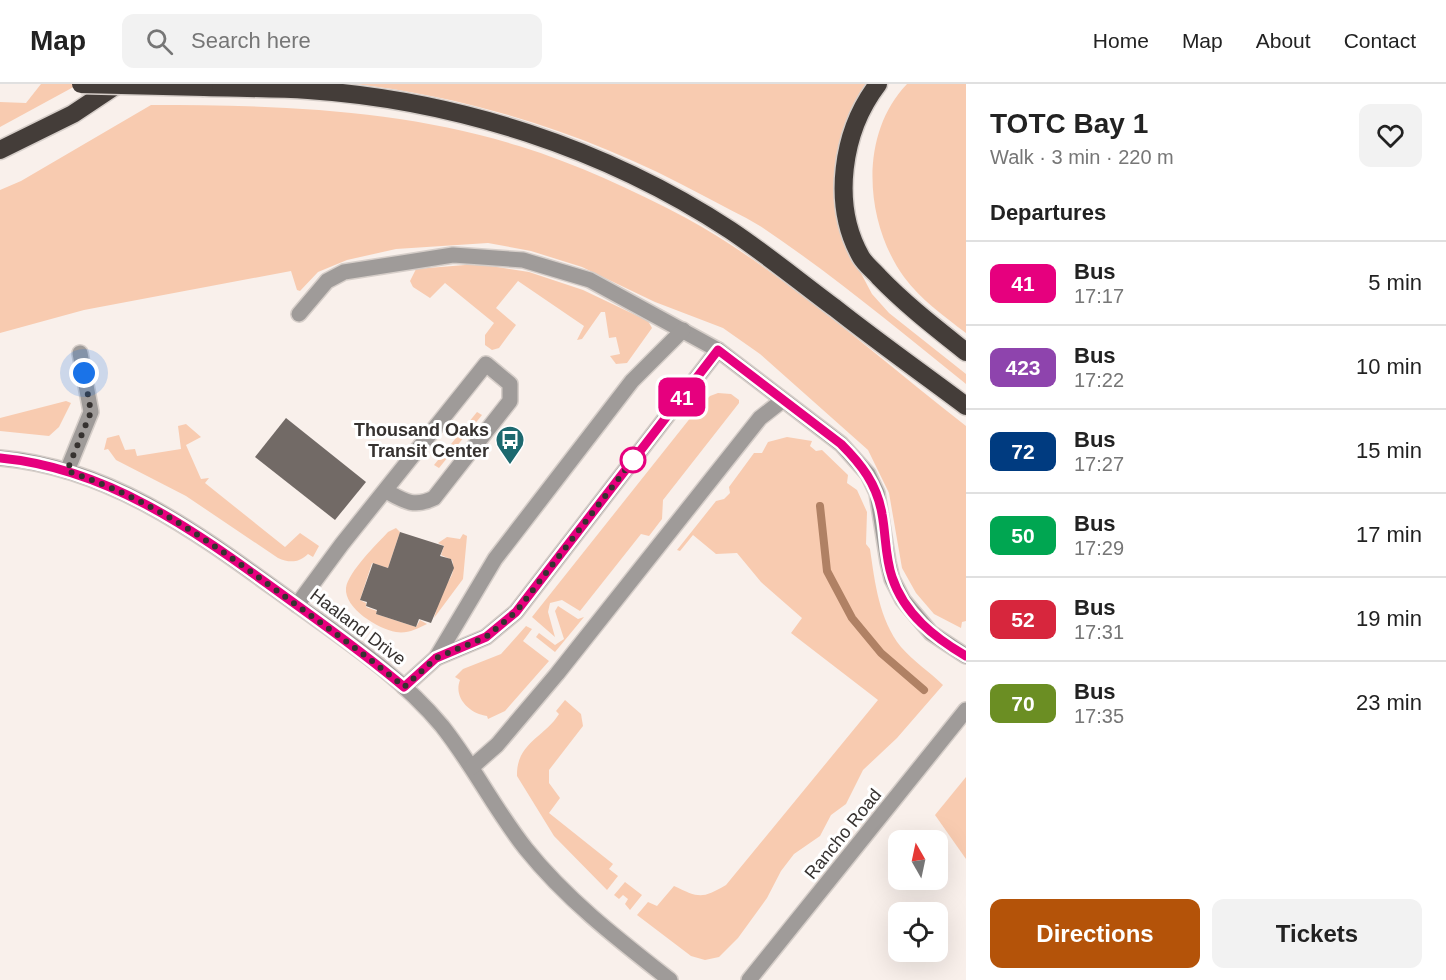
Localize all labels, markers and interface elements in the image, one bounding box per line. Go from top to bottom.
search box [122,14,542,68]
text: Map [30,25,86,56]
icon: search [143,25,176,58]
text: Search here [191,28,311,53]
text: Home [1093,29,1149,52]
text: Map [1182,29,1223,52]
text: About [1256,29,1311,52]
text: Contact [1344,29,1416,52]
button: heart [1359,104,1422,167]
text: TOTC Bay 1 [990,108,1148,139]
text: Walk · 3 min · 220 m [990,146,1174,168]
text: Departures [990,200,1106,225]
text: Bus [1074,259,1116,284]
text: 5 min [1368,270,1422,295]
text: 41 [1011,272,1035,295]
text: 17:17 [1074,285,1124,307]
text: Bus [1074,343,1116,368]
text: 10 min [1356,354,1422,379]
text: 423 [1005,356,1041,379]
your location [69,358,99,388]
text: 17:22 [1074,369,1124,391]
line badge: 41 [655,378,709,416]
text: 41 [670,386,694,409]
place label: Thousand Oaks Transit Center [354,420,489,461]
bus stop icon: Thousand Oaks Transit Center [494,424,526,466]
text: Bus [1074,427,1116,452]
text: 15 min [1356,438,1422,463]
text: 72 [1011,440,1035,463]
unlabelled marker [620,447,646,473]
text: 17:27 [1074,453,1124,475]
text: Bus [1074,511,1116,536]
text: 17 min [1356,522,1422,547]
text: 50 [1011,524,1035,547]
text: 17:29 [1074,537,1124,559]
street label: Haaland Drive [306,585,410,669]
text: Bus [1074,595,1116,620]
text: 19 min [1356,606,1422,631]
text: 52 [1011,608,1035,631]
text: 17:31 [1074,621,1124,643]
text: Bus [1074,679,1116,704]
text: 23 min [1356,690,1422,715]
text: 70 [1011,692,1035,715]
text: 17:35 [1074,705,1124,727]
street label: Rancho Road [801,785,885,883]
north arrow [888,830,948,890]
map controls [888,830,948,962]
button: Directions [990,899,1200,968]
button: Tickets [1212,899,1422,968]
button: locate [888,902,948,962]

